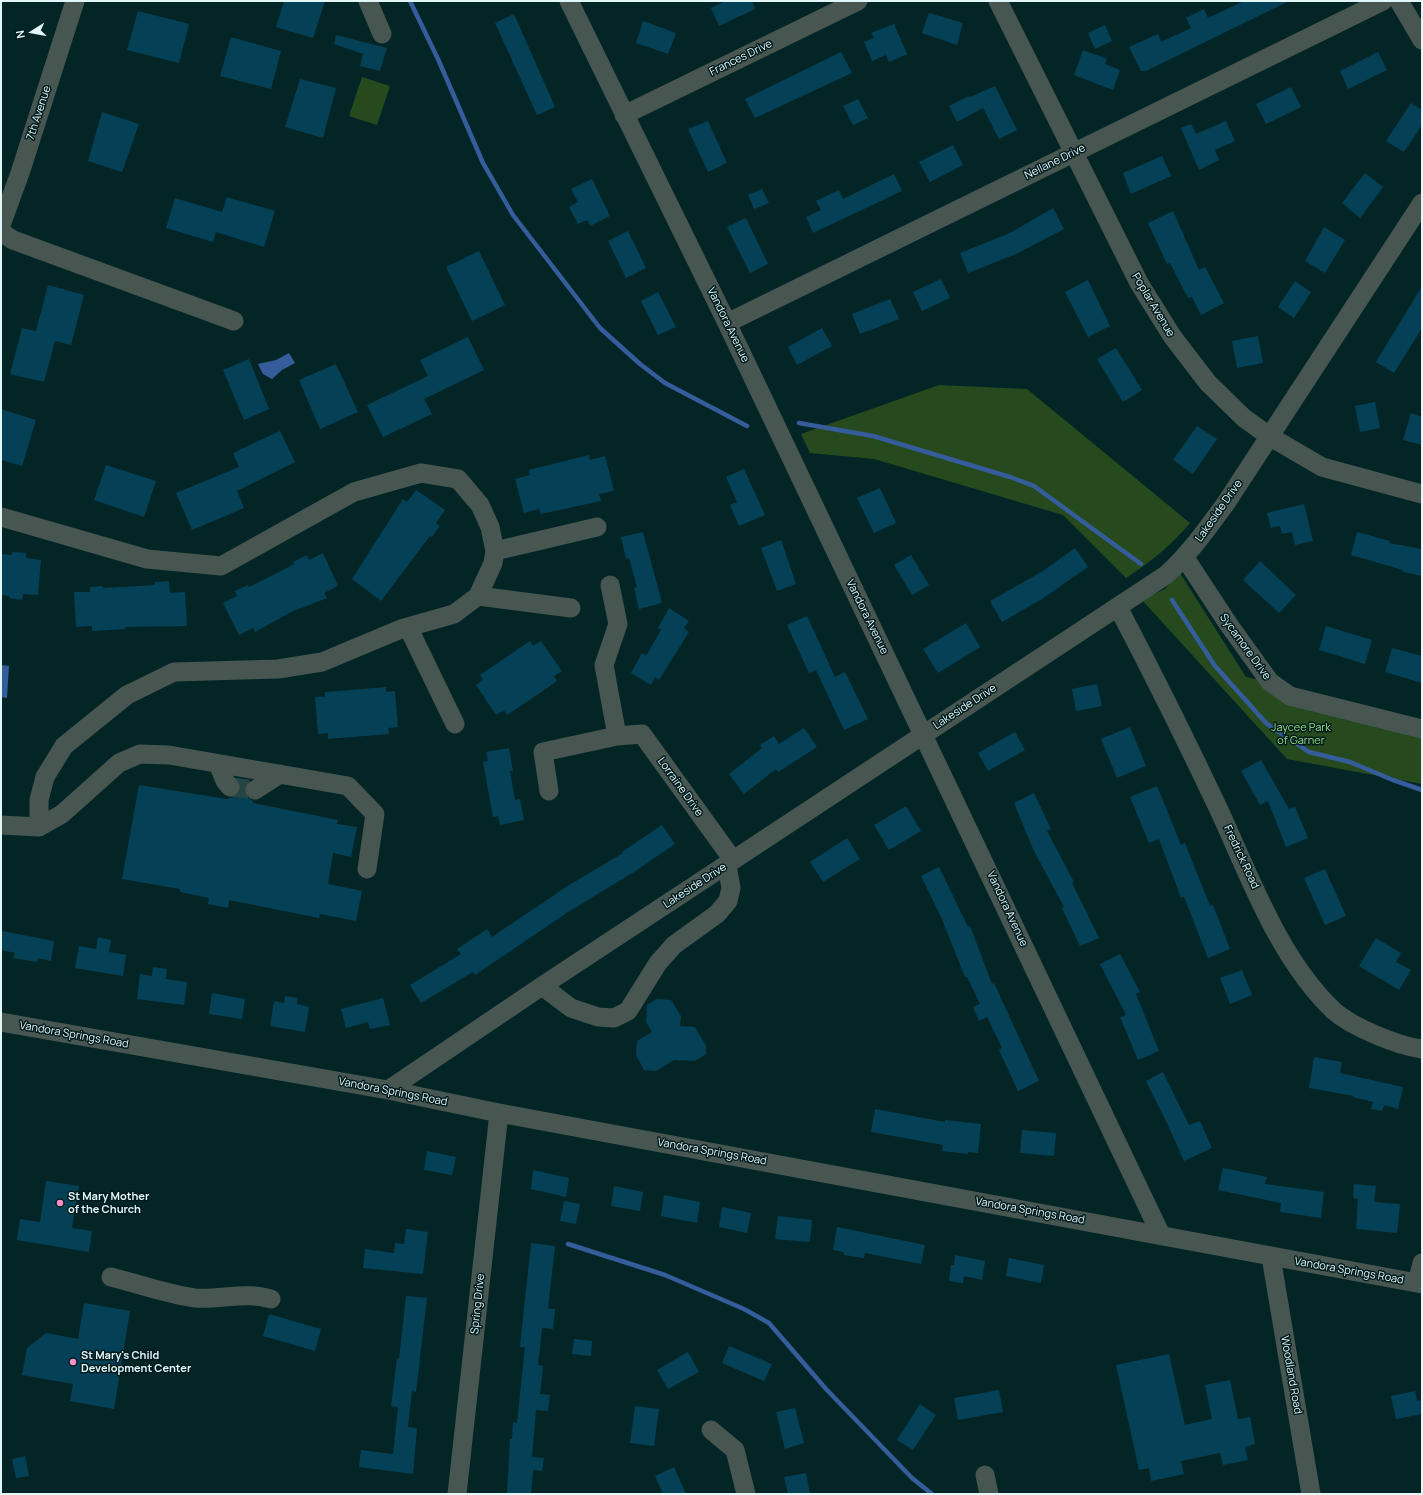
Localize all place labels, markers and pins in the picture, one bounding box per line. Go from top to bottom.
place label: St Mary Mother of the Church [68,1190,149,1216]
marker: St Mary Mother of the Church [55,1198,65,1208]
place label: St Mary's Child Development Center [81,1349,191,1375]
marker: St Mary's Child Development Center [68,1357,78,1367]

